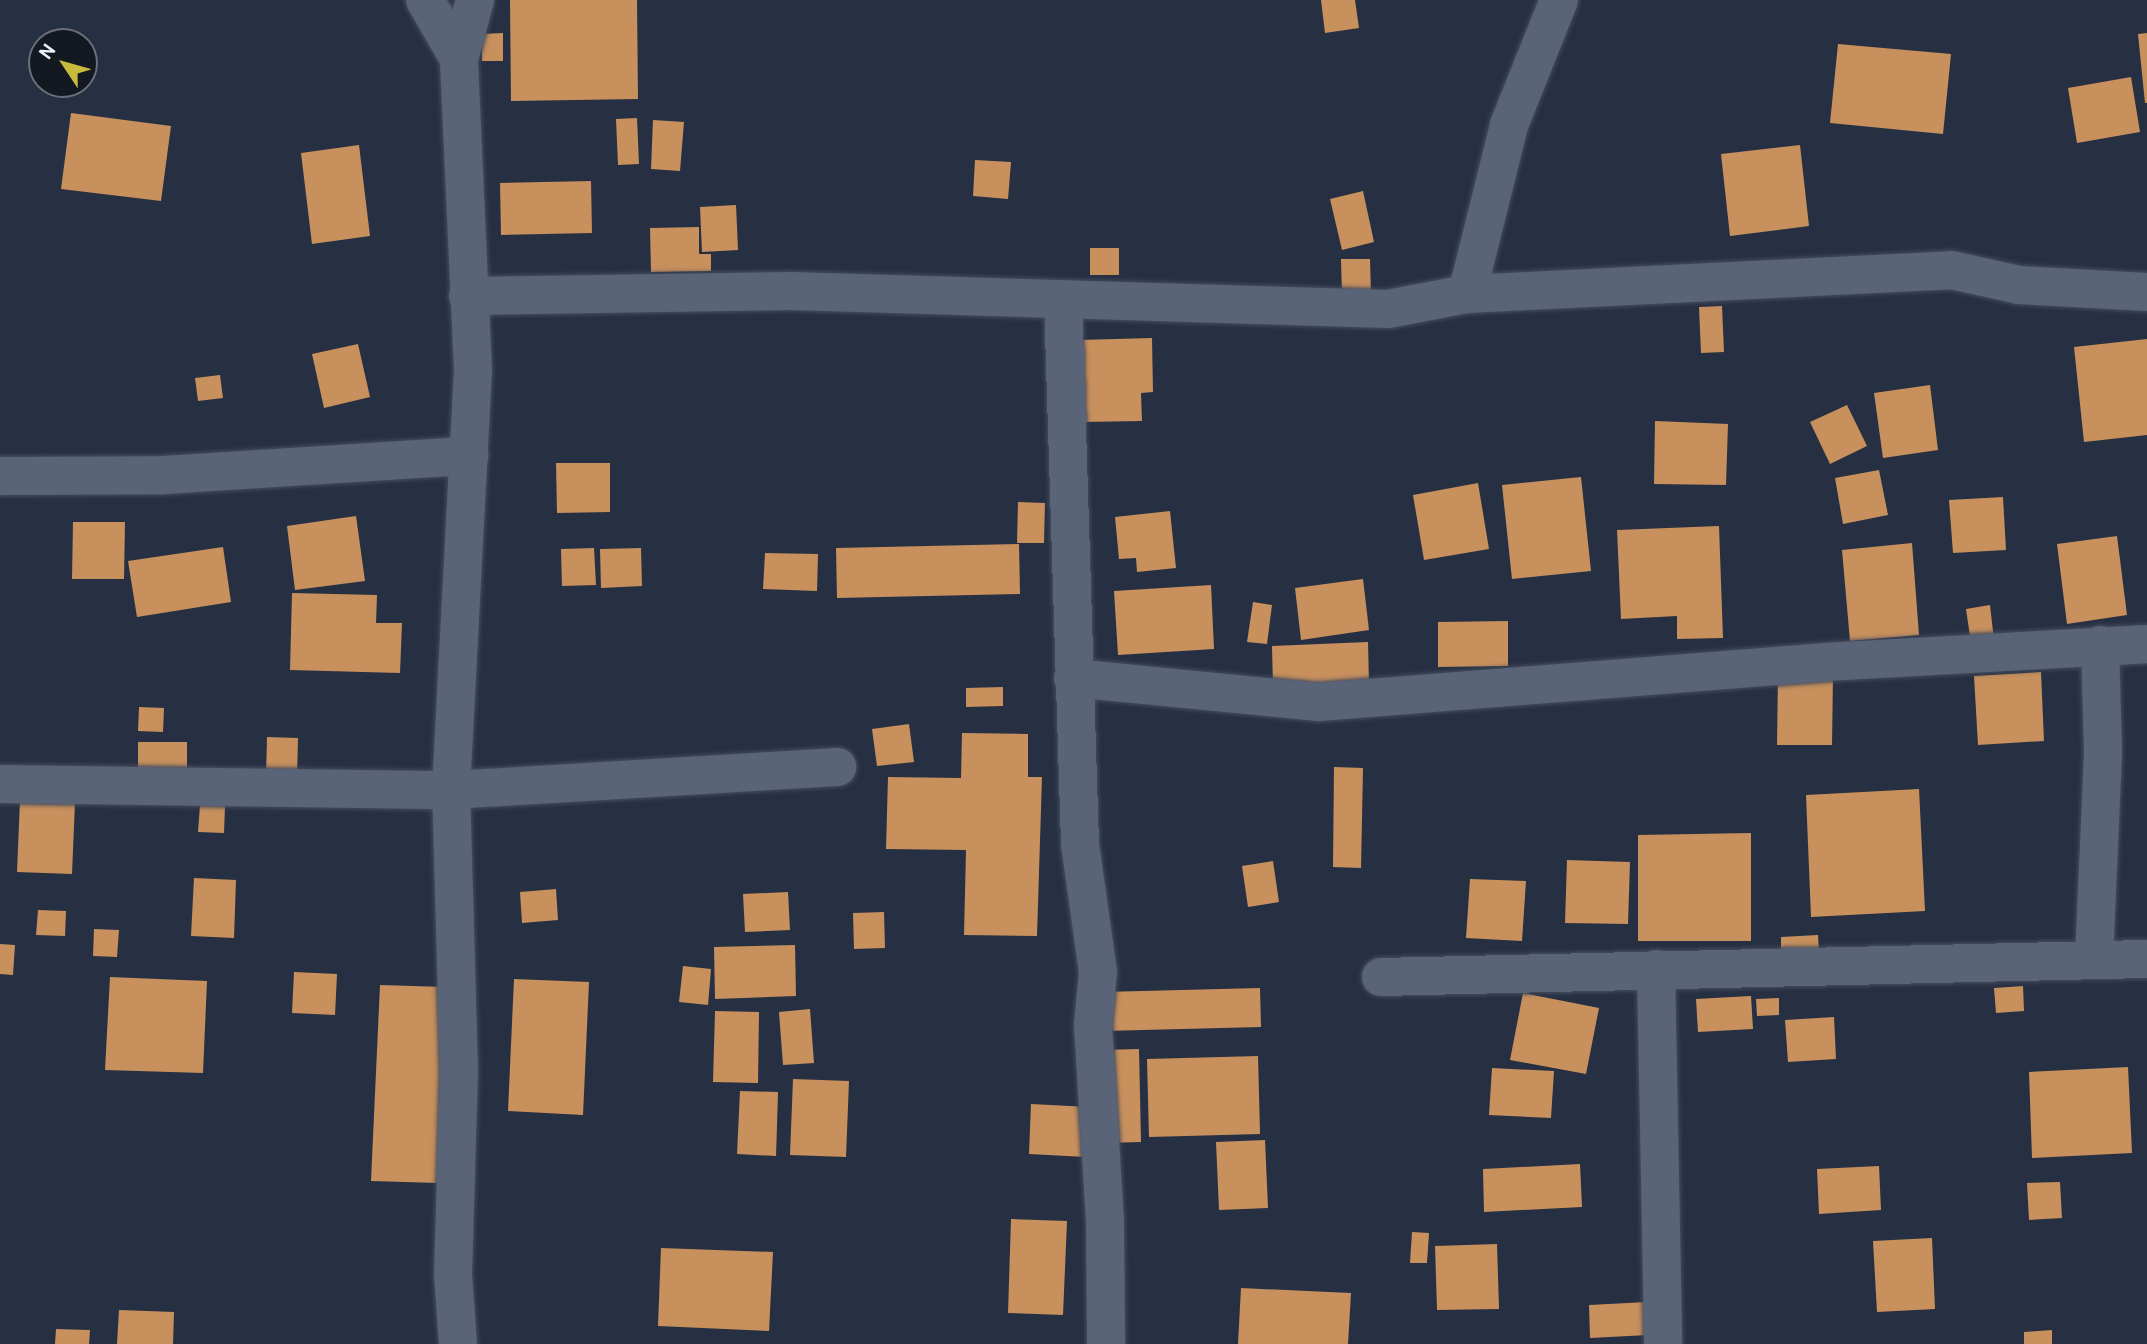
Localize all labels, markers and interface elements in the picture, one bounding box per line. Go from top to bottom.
north arrow [28,28,98,98]
text: N [34,39,60,64]

